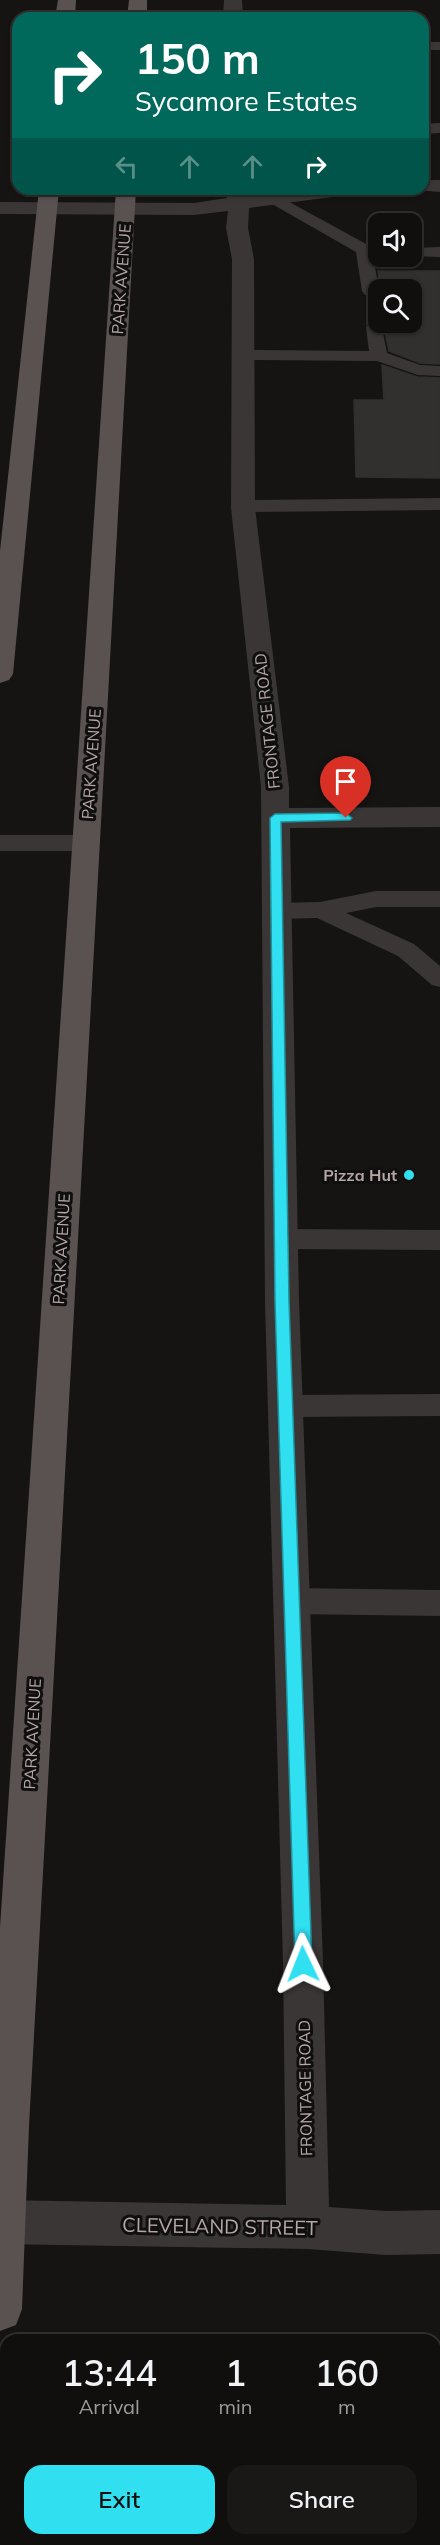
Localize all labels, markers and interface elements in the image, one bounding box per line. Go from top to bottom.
text: 150 m [135,32,260,85]
icon: right [36,36,114,114]
text: Sycamore Estates [135,84,358,118]
icon: left [110,150,143,183]
icon: ahead [173,150,206,183]
icon: ahead [236,150,269,183]
icon: right [299,150,332,183]
map controls [368,213,422,333]
button: sound [368,213,422,267]
street label: PARK AVENUE [107,223,135,335]
button: search [368,279,422,333]
street label: FRONTAGE ROAD [250,652,284,790]
street label: PARK AVENUE [77,708,105,820]
pin [320,756,371,818]
icon: arrive [329,765,362,798]
place label: Pizza Hut [323,1165,397,1185]
marker: Pizza Hut [402,1168,416,1182]
street label: PARK AVENUE [48,1193,74,1305]
street label: PARK AVENUE [19,1678,45,1790]
position arrow [271,1932,335,1996]
street label: FRONTAGE ROAD [294,2020,316,2156]
street label: CLEVELAND STREET [122,2212,318,2240]
text: 13:44 [62,2350,157,2395]
text: 1 [225,2350,246,2395]
text: 160 [314,2350,379,2395]
text: Arrival [79,2394,140,2419]
text: min [219,2394,253,2419]
text: m [338,2394,356,2419]
button: Exit [24,2465,215,2534]
button: Share [227,2465,417,2534]

